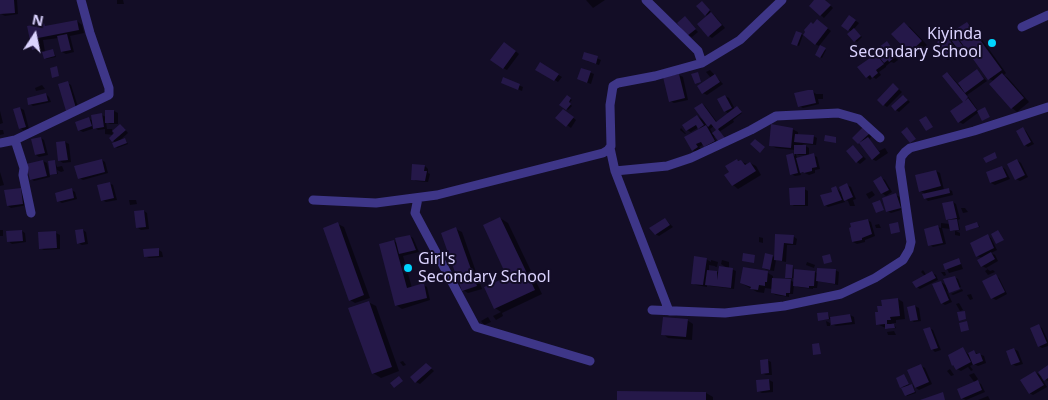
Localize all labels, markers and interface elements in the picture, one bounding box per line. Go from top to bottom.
text: N [31,9,45,30]
north arrow [10,10,60,60]
place label: Kiyinda Secondary School [849,24,982,62]
marker: Kiyinda Secondary School [986,37,998,49]
place label: Girl's Secondary School [418,249,551,287]
marker: Girl's Secondary School [402,262,414,274]

